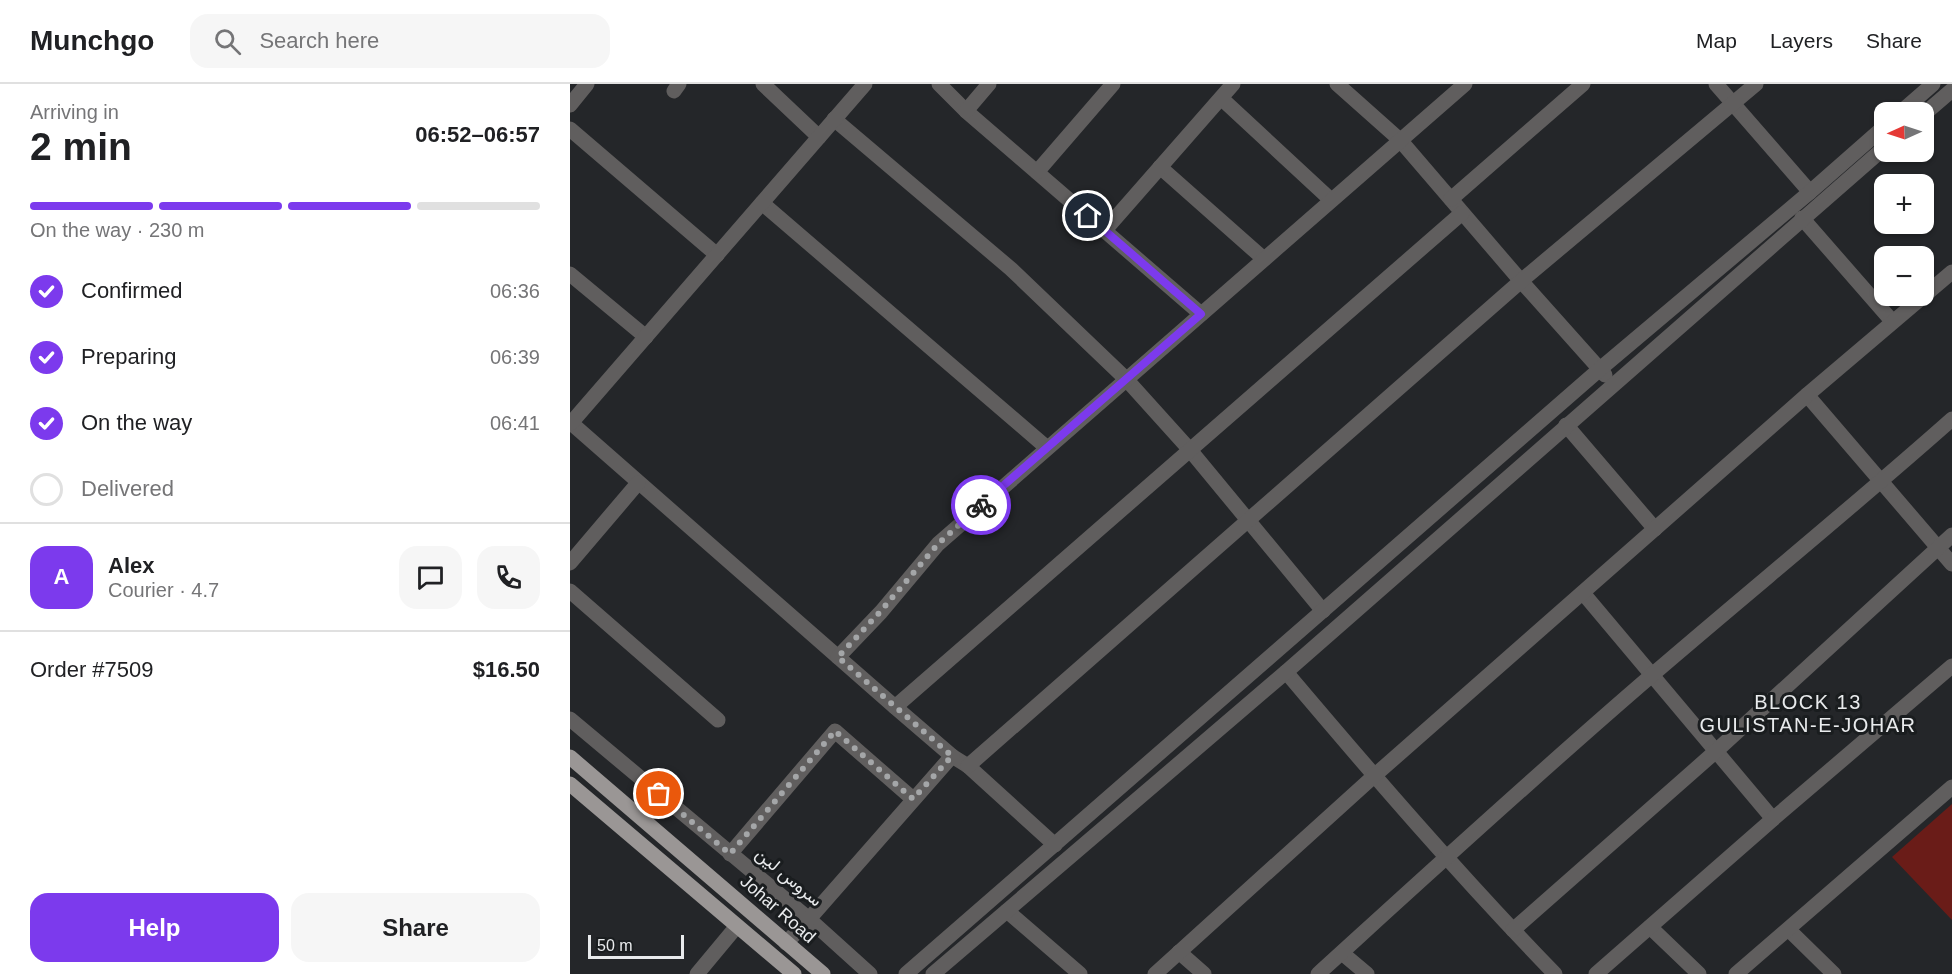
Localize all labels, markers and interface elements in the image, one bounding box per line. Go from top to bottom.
search box [190,14,610,68]
text: Munchgo [30,25,154,56]
icon: search [211,25,244,58]
text: Search here [259,28,379,53]
text: Map [1696,29,1737,52]
text: Layers [1770,29,1833,52]
text: Share [1866,29,1922,52]
text: Arriving in [30,101,119,123]
north arrow [1874,102,1934,162]
map controls [1874,102,1934,306]
text: 06:52–06:57 [415,122,540,147]
text: 2 min [30,125,132,168]
button: + [1874,174,1934,234]
pin [1062,190,1113,241]
icon: home [1071,199,1104,232]
text: On the way · 230 m [30,219,205,241]
button: − [1874,246,1934,306]
icon: check [30,275,63,308]
text: Confirmed [81,278,182,303]
text: 06:36 [490,280,540,302]
icon: check [30,341,63,374]
text: Preparing [81,344,176,369]
text: 06:39 [490,346,540,368]
icon: check [30,407,63,440]
text: On the way [81,410,192,435]
text: 06:41 [490,412,540,434]
courier [951,475,1011,535]
text: Delivered [81,476,174,501]
icon: bike [965,489,998,522]
button: chat [399,546,462,609]
button: phone [477,546,540,609]
text: Alex [108,553,154,578]
text: A [54,564,69,589]
text: Courier · 4.7 [108,579,219,601]
text: Order #7509 [30,657,154,682]
text: $16.50 [473,657,540,682]
district label: BLOCK 13 GULISTAN-E-JOHAR [1700,691,1916,736]
pin [633,768,684,819]
icon: bag [642,777,675,810]
street label: سروس لین [751,843,826,911]
street label: Johar Road [736,871,820,947]
button: Help [30,893,279,962]
button: Share [291,893,540,962]
scale bar [588,932,684,960]
text: 50 m [597,937,633,954]

